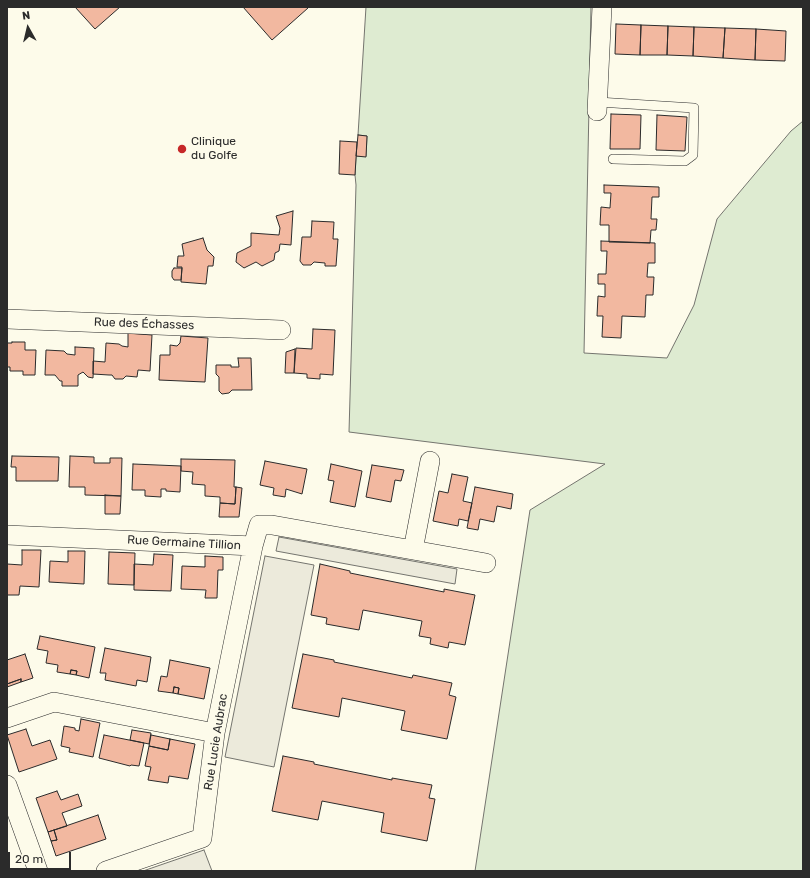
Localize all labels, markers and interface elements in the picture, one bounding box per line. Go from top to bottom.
north arrow [8,8,48,48]
text: N [21,9,31,23]
place label: Clinique du Golfe [191,135,238,163]
marker: Clinique du Golfe [176,143,188,155]
street label: Rue des Échasses [94,315,194,333]
street label: Rue Germaine Tillion [127,533,241,553]
street label: Rue Lucie Aubrac [201,693,231,791]
scale bar [10,844,73,870]
text: 20 m [15,852,43,866]

